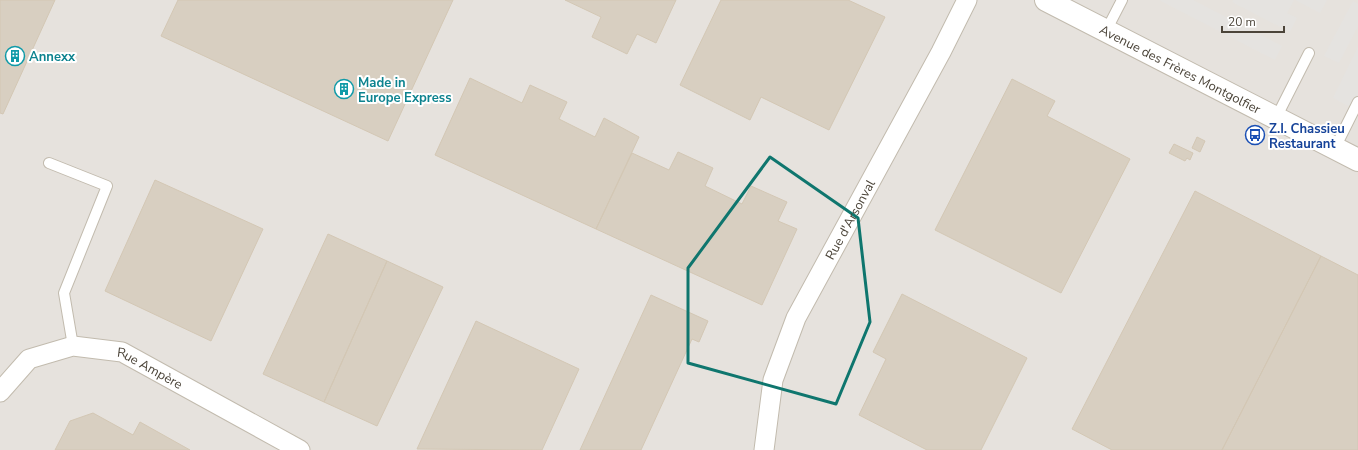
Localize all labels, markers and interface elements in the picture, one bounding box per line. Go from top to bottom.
scale bar [1222,8,1284,34]
text: 20 m [1228,14,1256,30]
street label: Avenue des Frères Montgolfier [1096,21,1264,119]
building icon: Annexx [4,45,26,67]
place label: Annexx [29,48,76,66]
place label: Made in Europe Express [358,74,452,107]
building icon: Made in Europe Express [333,78,355,100]
place label: Z.I. Chassieu Restaurant [1269,120,1345,153]
bus stop icon: Z.I. Chassieu Restaurant [1244,124,1266,146]
street label: Rue d'Arsonval [821,176,880,263]
street label: Rue Ampère [116,343,186,394]

